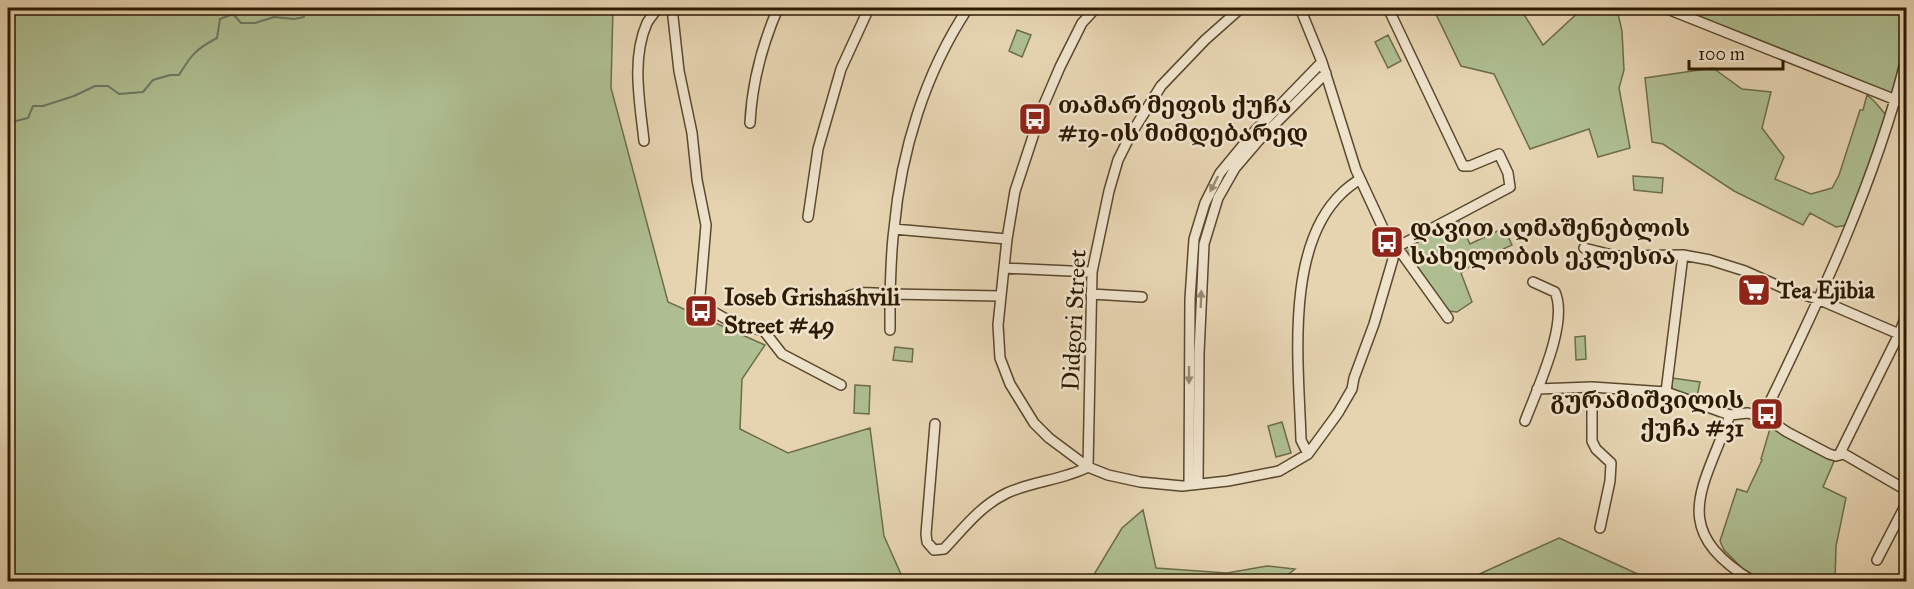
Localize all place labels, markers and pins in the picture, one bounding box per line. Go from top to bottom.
place label: თამარ მეფის ქუჩა #19-ის მიმდებარედ [1058,90,1308,148]
bus stop icon: თამარ მეფის ქუჩა #19-ის მიმდებარედ [1017,101,1053,137]
place label: დავით აღმაშენებლის სახელობის ეკლესია [1410,213,1690,271]
bus stop icon: დავით აღმაშენებლის სახელობის ეკლესია [1369,224,1405,260]
supermarket icon: Tea Ejibia [1736,272,1772,308]
place label: Tea Ejibia [1776,275,1876,305]
place label: Ioseb Grishashvili Street #49 [724,282,900,340]
bus stop icon: Ioseb Grishashvili Street #49 [683,293,719,329]
place label: გურამიშვილის ქუჩა #31 [1550,385,1745,443]
bus stop icon: გურამიშვილის ქუჩა #31 [1749,396,1785,432]

